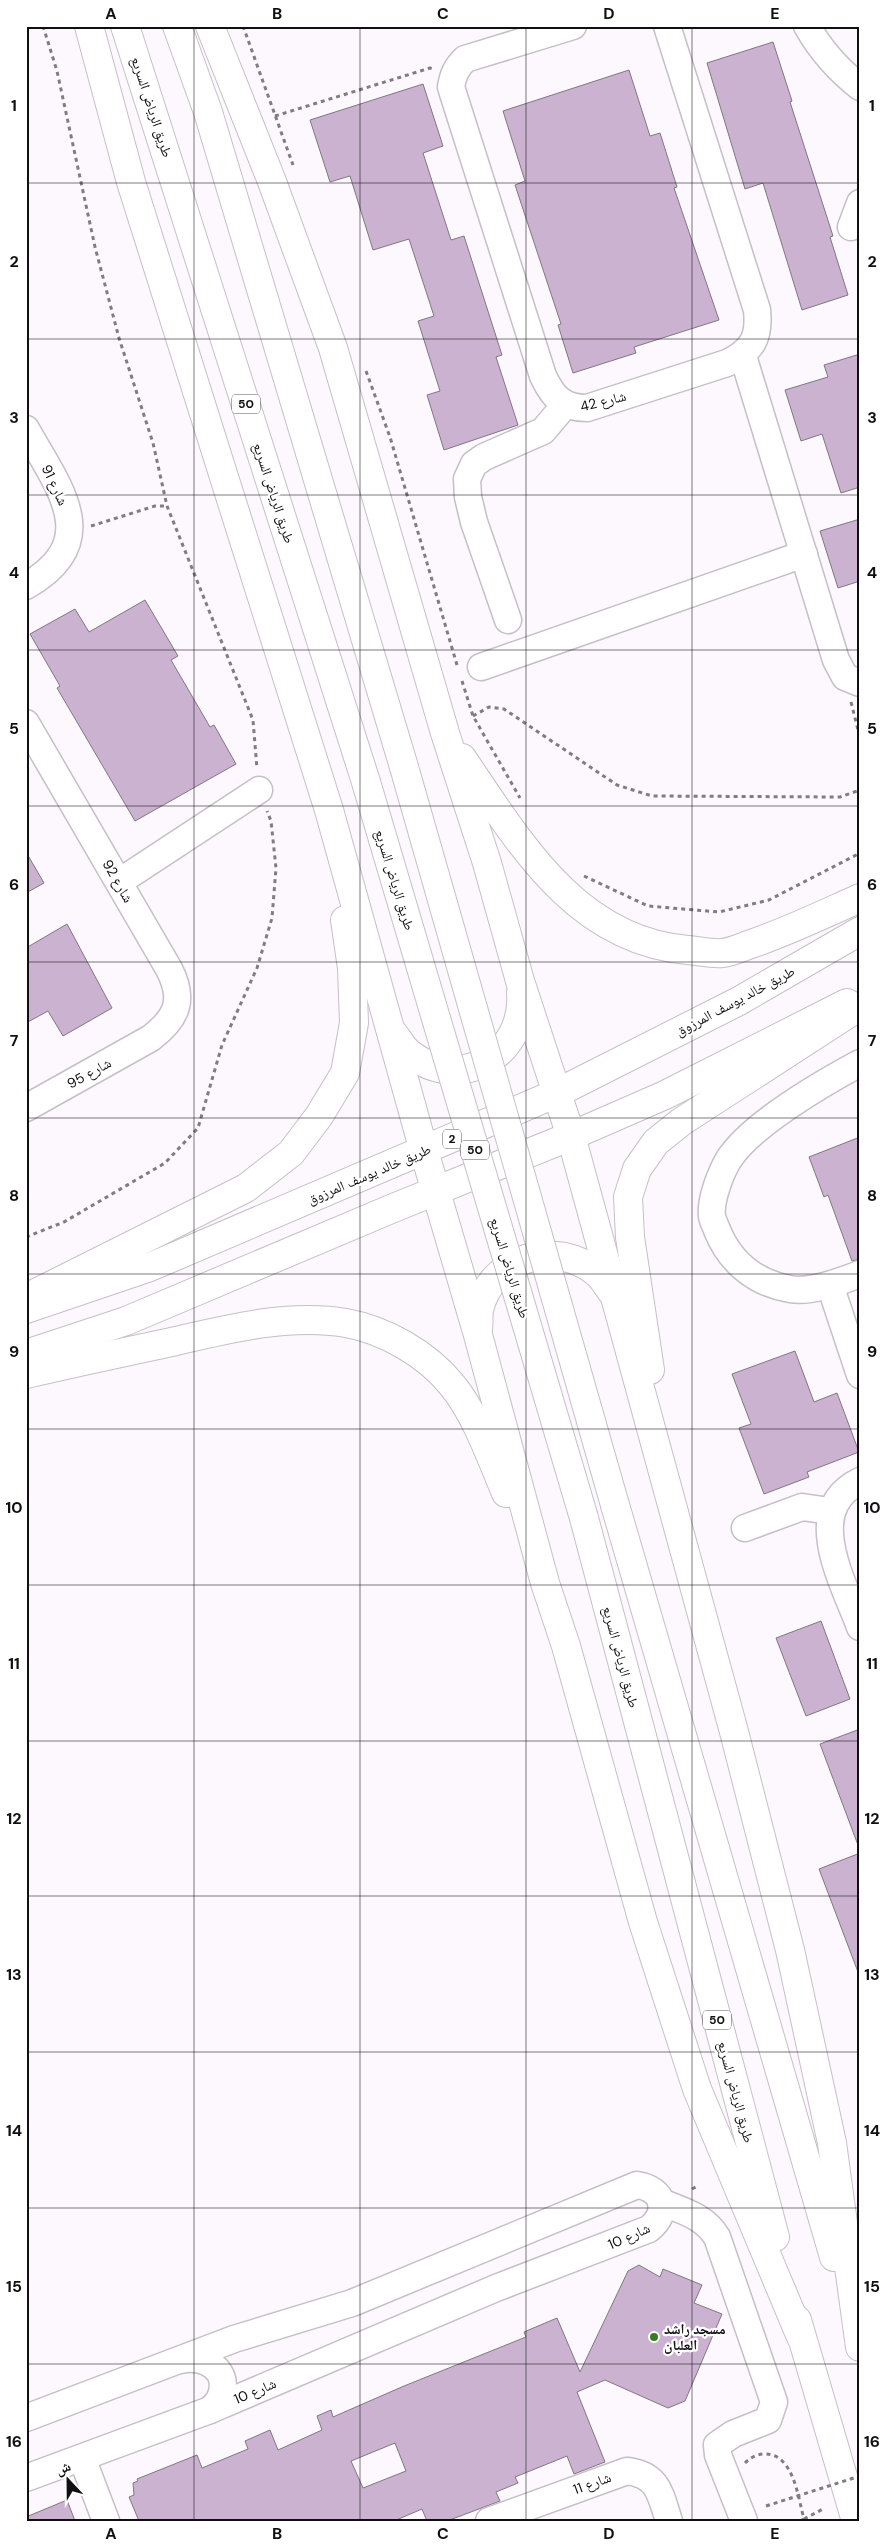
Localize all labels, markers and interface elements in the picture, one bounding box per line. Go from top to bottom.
text: A [105,3,117,24]
text: B [272,3,282,24]
text: C [437,3,449,24]
text: D [603,3,615,24]
text: E [770,3,780,24]
street label: طريق الرياض السريع [126,55,177,160]
text: 1 [11,95,17,116]
text: 1 [869,95,875,116]
text: 2 [9,251,19,272]
text: 2 [867,251,877,272]
street label: شارع 42 [578,387,628,416]
road number: 50 [232,394,260,414]
text: 3 [9,407,19,428]
text: 3 [867,407,877,428]
street label: طريق الرياض السريع [248,441,299,546]
street label: شارع 91 [37,462,72,509]
text: 4 [9,562,19,583]
text: 4 [867,562,877,583]
text: 5 [9,718,19,739]
text: 5 [867,718,877,739]
street label: طريق الرياض السريع [370,827,419,933]
street label: شارع 92 [98,856,138,906]
text: 6 [9,874,19,895]
text: 6 [867,874,877,895]
street label: طريق خالد يوسف المرزوق [672,962,798,1041]
text: 7 [10,1030,19,1051]
text: 7 [868,1030,877,1051]
street label: شارع 95 [64,1054,115,1093]
road number: 2 [443,1130,461,1148]
street label: طريق خالد يوسف المرزوق [304,1140,434,1209]
road number: 50 [461,1140,489,1160]
text: 8 [9,1185,19,1206]
text: 8 [867,1185,877,1206]
street label: طريق الرياض السريع [485,1215,534,1321]
text: 9 [9,1341,19,1362]
text: 9 [867,1341,877,1362]
text: 10 [5,1497,23,1518]
text: 10 [863,1497,881,1518]
street label: طريق الرياض السريع [598,1604,643,1710]
text: 11 [8,1653,20,1674]
text: 11 [866,1653,878,1674]
text: 12 [6,1808,22,1829]
text: 12 [864,1808,880,1829]
text: 13 [6,1964,22,1985]
text: 13 [864,1964,880,1985]
road number: 50 [703,2010,731,2030]
street label: طريق الرياض السريع [713,2039,758,2145]
text: 14 [6,2120,22,2141]
text: 14 [864,2120,880,2141]
street label: شارع 10 [605,2219,653,2254]
text: 15 [6,2276,22,2297]
text: 15 [864,2276,880,2297]
place label: مسجد راشد العلبان [664,2320,726,2354]
marker: مسجد راشد العلبان [648,2331,660,2343]
street label: شارع 10 [231,2374,279,2409]
text: 16 [6,2431,22,2452]
text: 16 [864,2431,880,2452]
north arrow [42,2454,92,2504]
text: ش [53,2457,74,2479]
street label: شارع 11 [571,2468,614,2499]
text: A [105,2523,117,2544]
text: B [272,2523,282,2544]
text: C [437,2523,449,2544]
text: D [603,2523,615,2544]
text: E [770,2523,780,2544]

